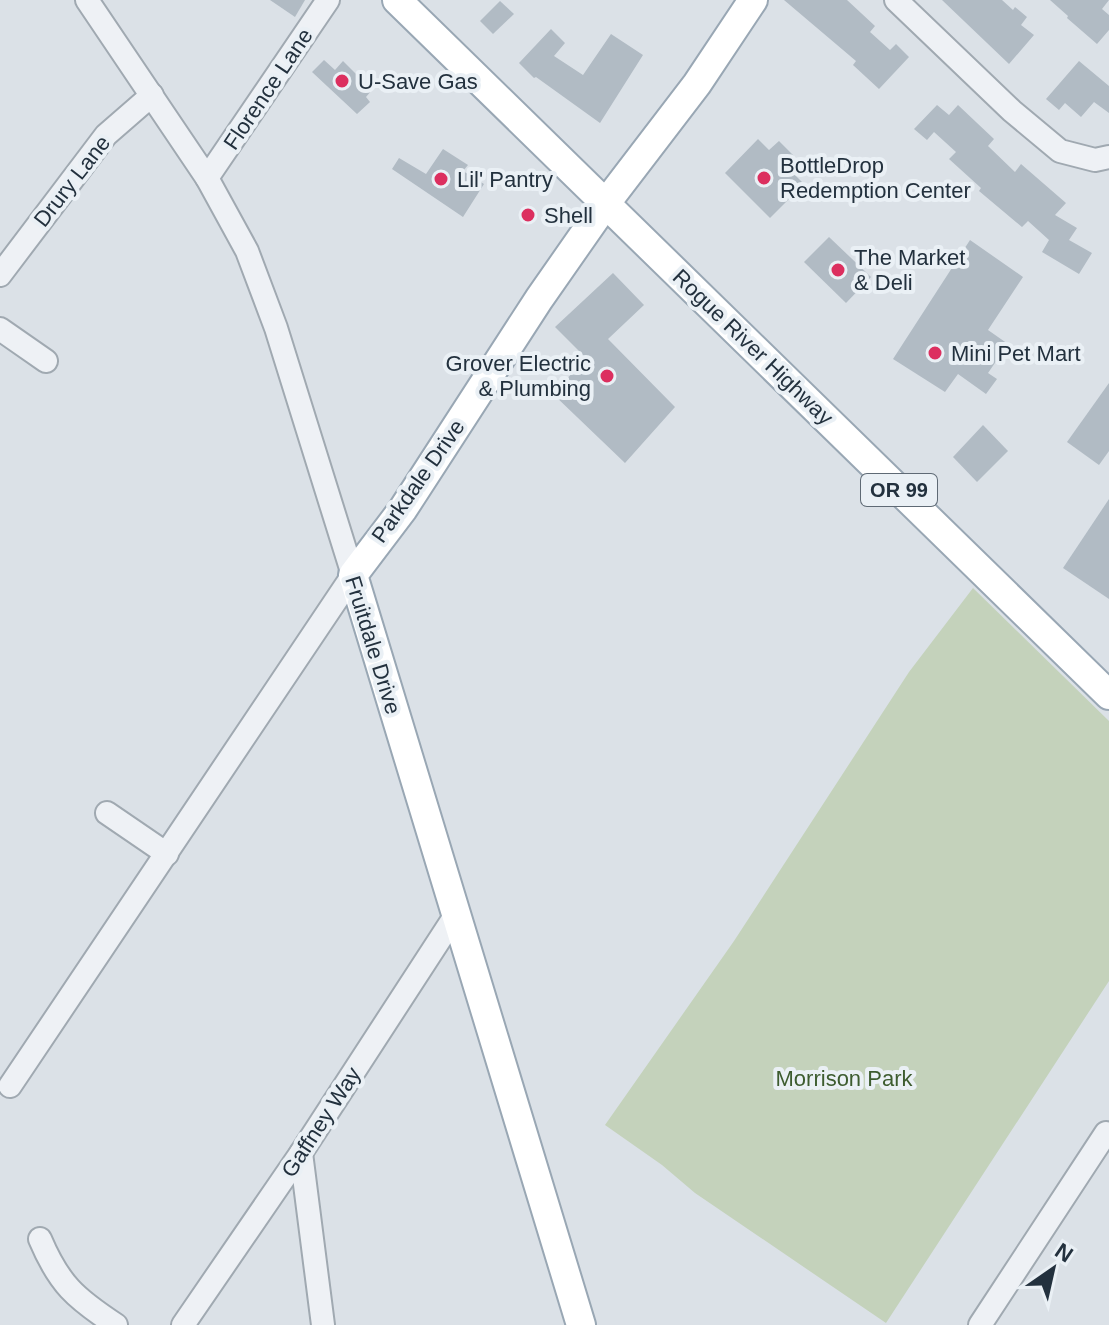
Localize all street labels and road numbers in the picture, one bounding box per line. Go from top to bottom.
street label: Florence Lane [218,24,318,154]
street label: Drury Lane [29,130,115,232]
street label: Rogue River Highway [668,264,838,430]
street label: Parkdale Drive [366,415,470,547]
road number: OR 99 [861,474,937,506]
street label: Fruitdale Drive [340,573,406,717]
street label: Gaffney Way [276,1062,366,1182]

